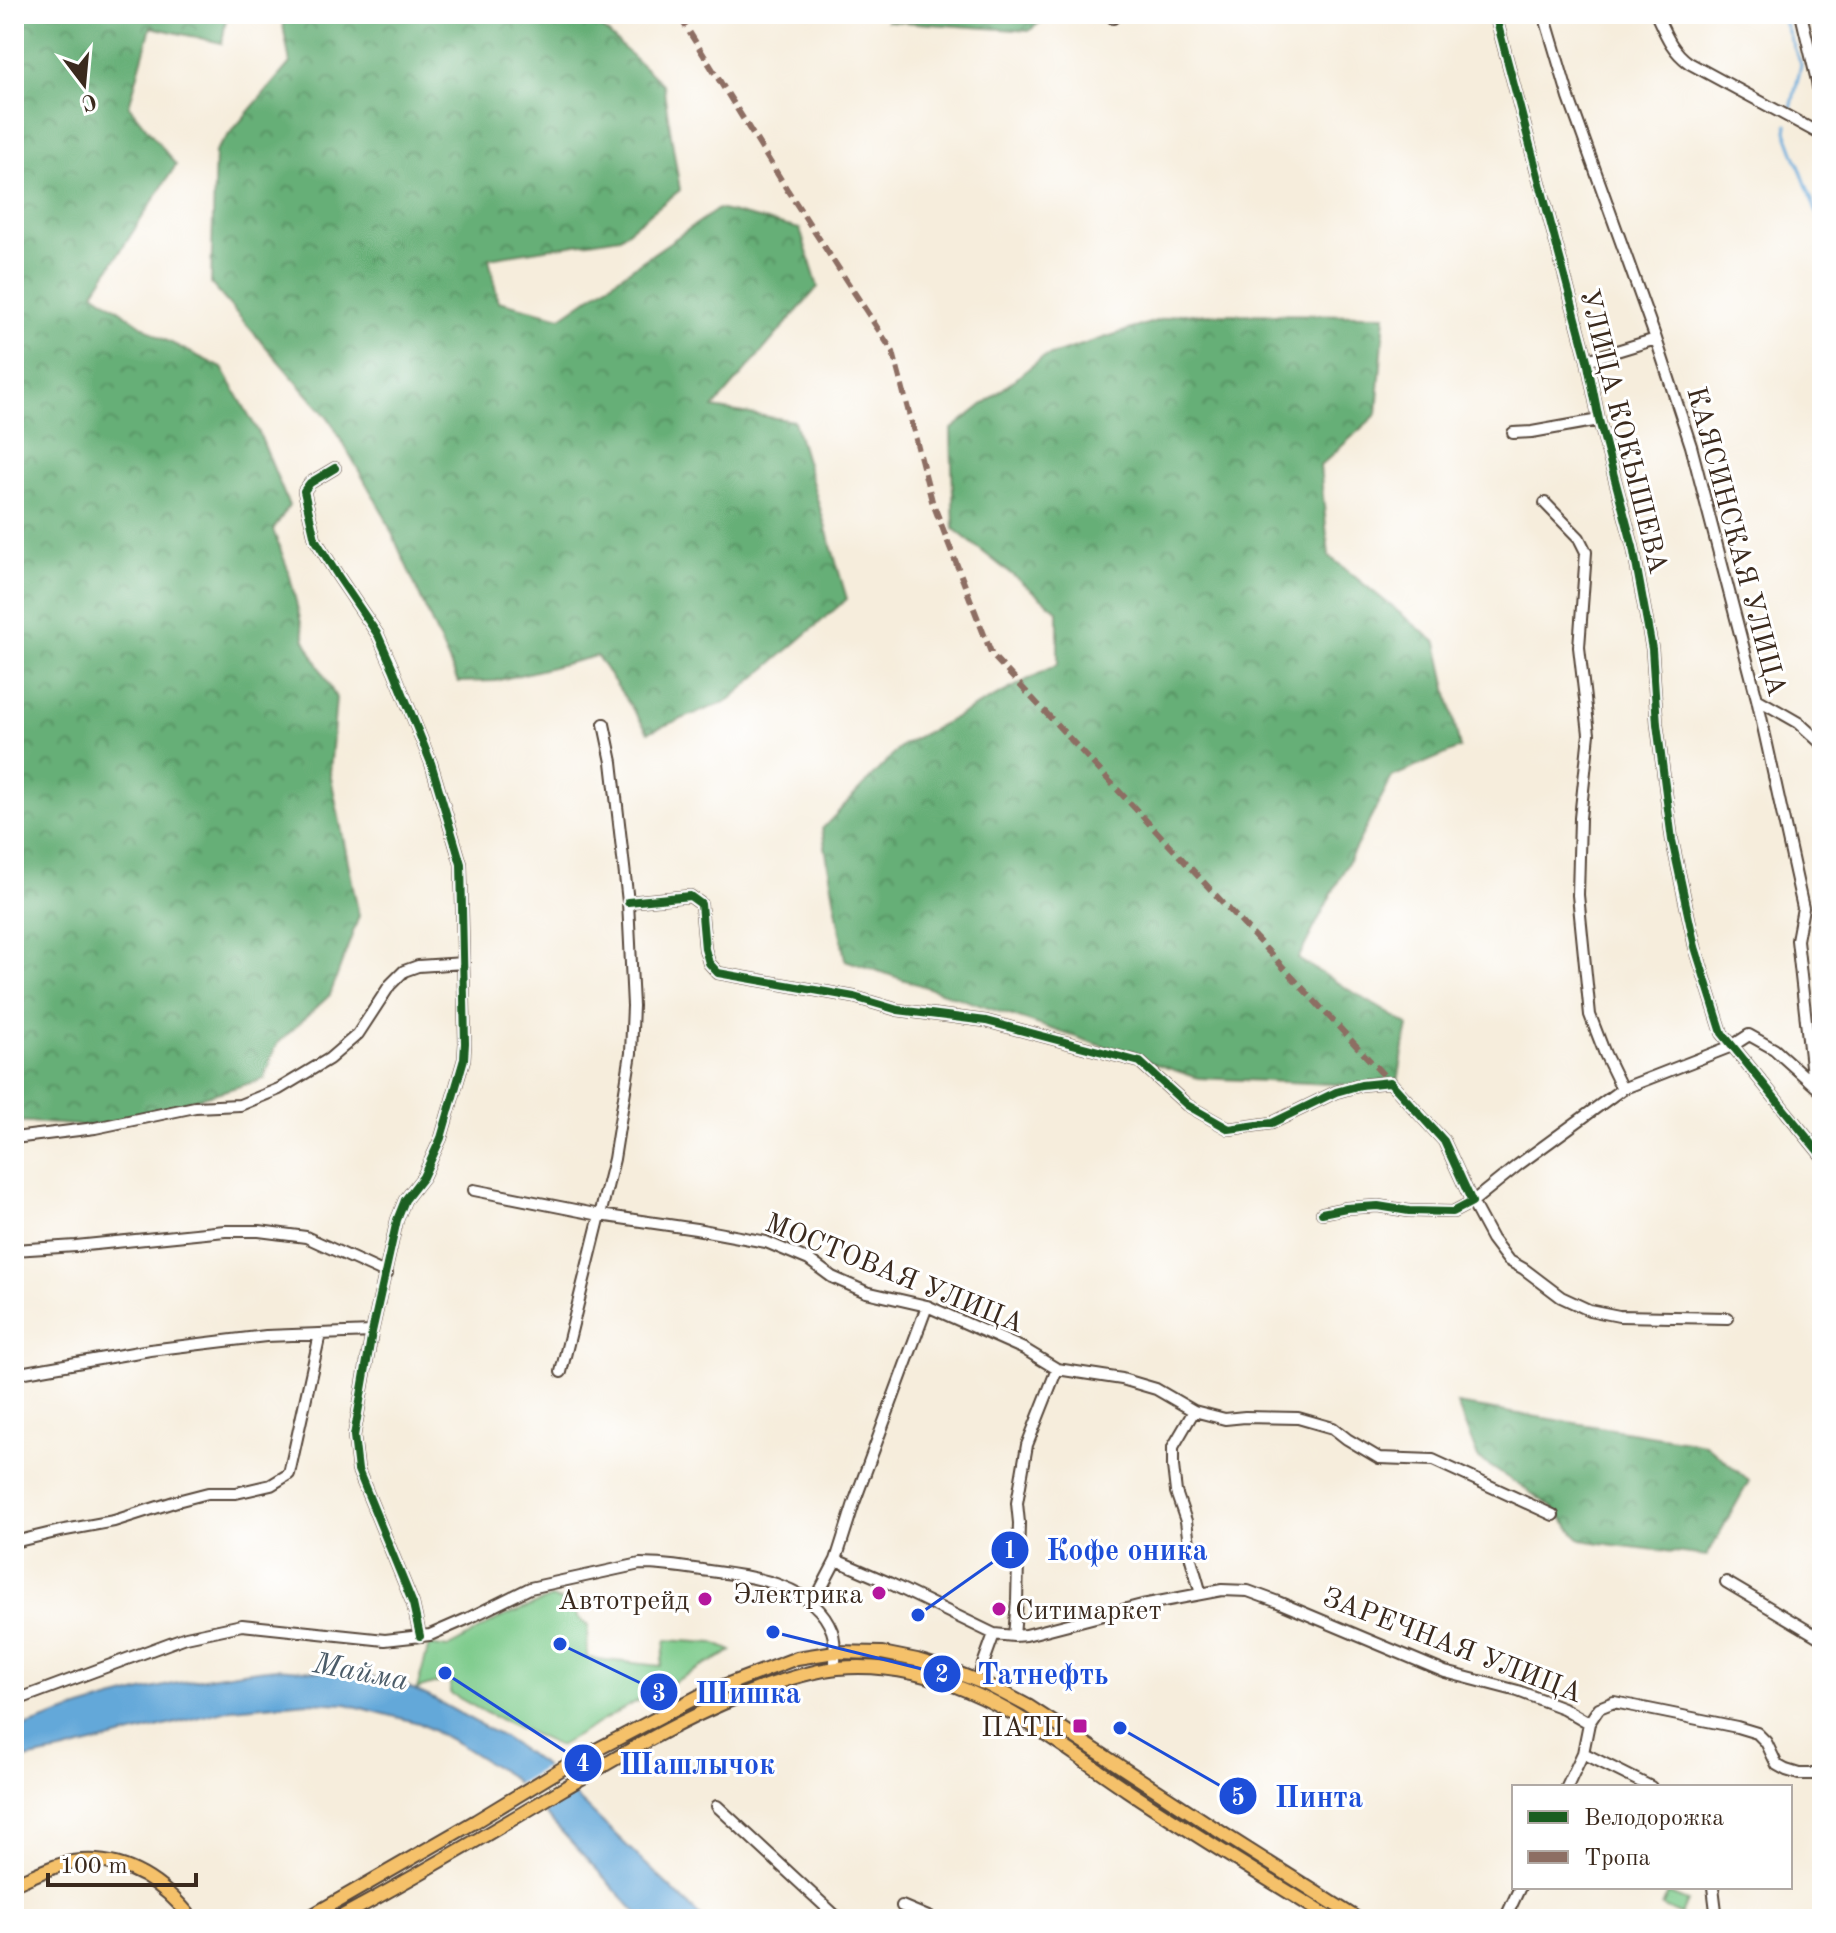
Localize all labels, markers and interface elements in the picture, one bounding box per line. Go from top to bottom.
north arrow [44,44,124,124]
text: С [79,89,99,114]
street label: УЛИЦА КОКЫШЕВА [1573,287,1671,577]
street label: КАЯСИНСКАЯ УЛИЦА [1680,384,1790,700]
street label: МОСТОВАЯ УЛИЦА [761,1210,1027,1339]
callout: Кофе оника [990,1523,1223,1577]
text: Кофе оника [1046,1537,1208,1567]
text: 1 [1003,1540,1017,1564]
place label: Электрика [733,1582,863,1610]
marker: Электрика [870,1584,888,1602]
street label: ЗАРЕЧНАЯ УЛИЦА [1318,1584,1585,1709]
place label: Автотрейд [558,1588,689,1616]
marker: Автотрейд [696,1590,714,1608]
place label: Ситимаркет [1015,1598,1162,1626]
marker: Ситимаркет [990,1600,1008,1618]
callout: Татнефть [922,1647,1125,1701]
water label: Майма [310,1649,411,1697]
text: Татнефть [977,1661,1109,1691]
text: 2 [935,1664,949,1688]
callout: Шишка [639,1665,818,1719]
text: Шишка [695,1680,801,1710]
text: 3 [652,1683,666,1707]
place label: ПАТП [981,1715,1064,1743]
marker: ПАТП [1071,1717,1089,1735]
callout: Шашлычок [563,1736,791,1790]
text: Шашлычок [619,1751,775,1781]
text: 4 [576,1753,590,1777]
callout: Пинта [1218,1769,1379,1823]
text: Пинта [1275,1784,1363,1814]
legend [1512,1785,1792,1889]
text: 5 [1231,1786,1245,1811]
text: Велодорожка [1584,1807,1724,1831]
scale bar [48,1837,196,1887]
text: Тропа [1584,1847,1651,1871]
text: 100 m [60,1855,128,1879]

